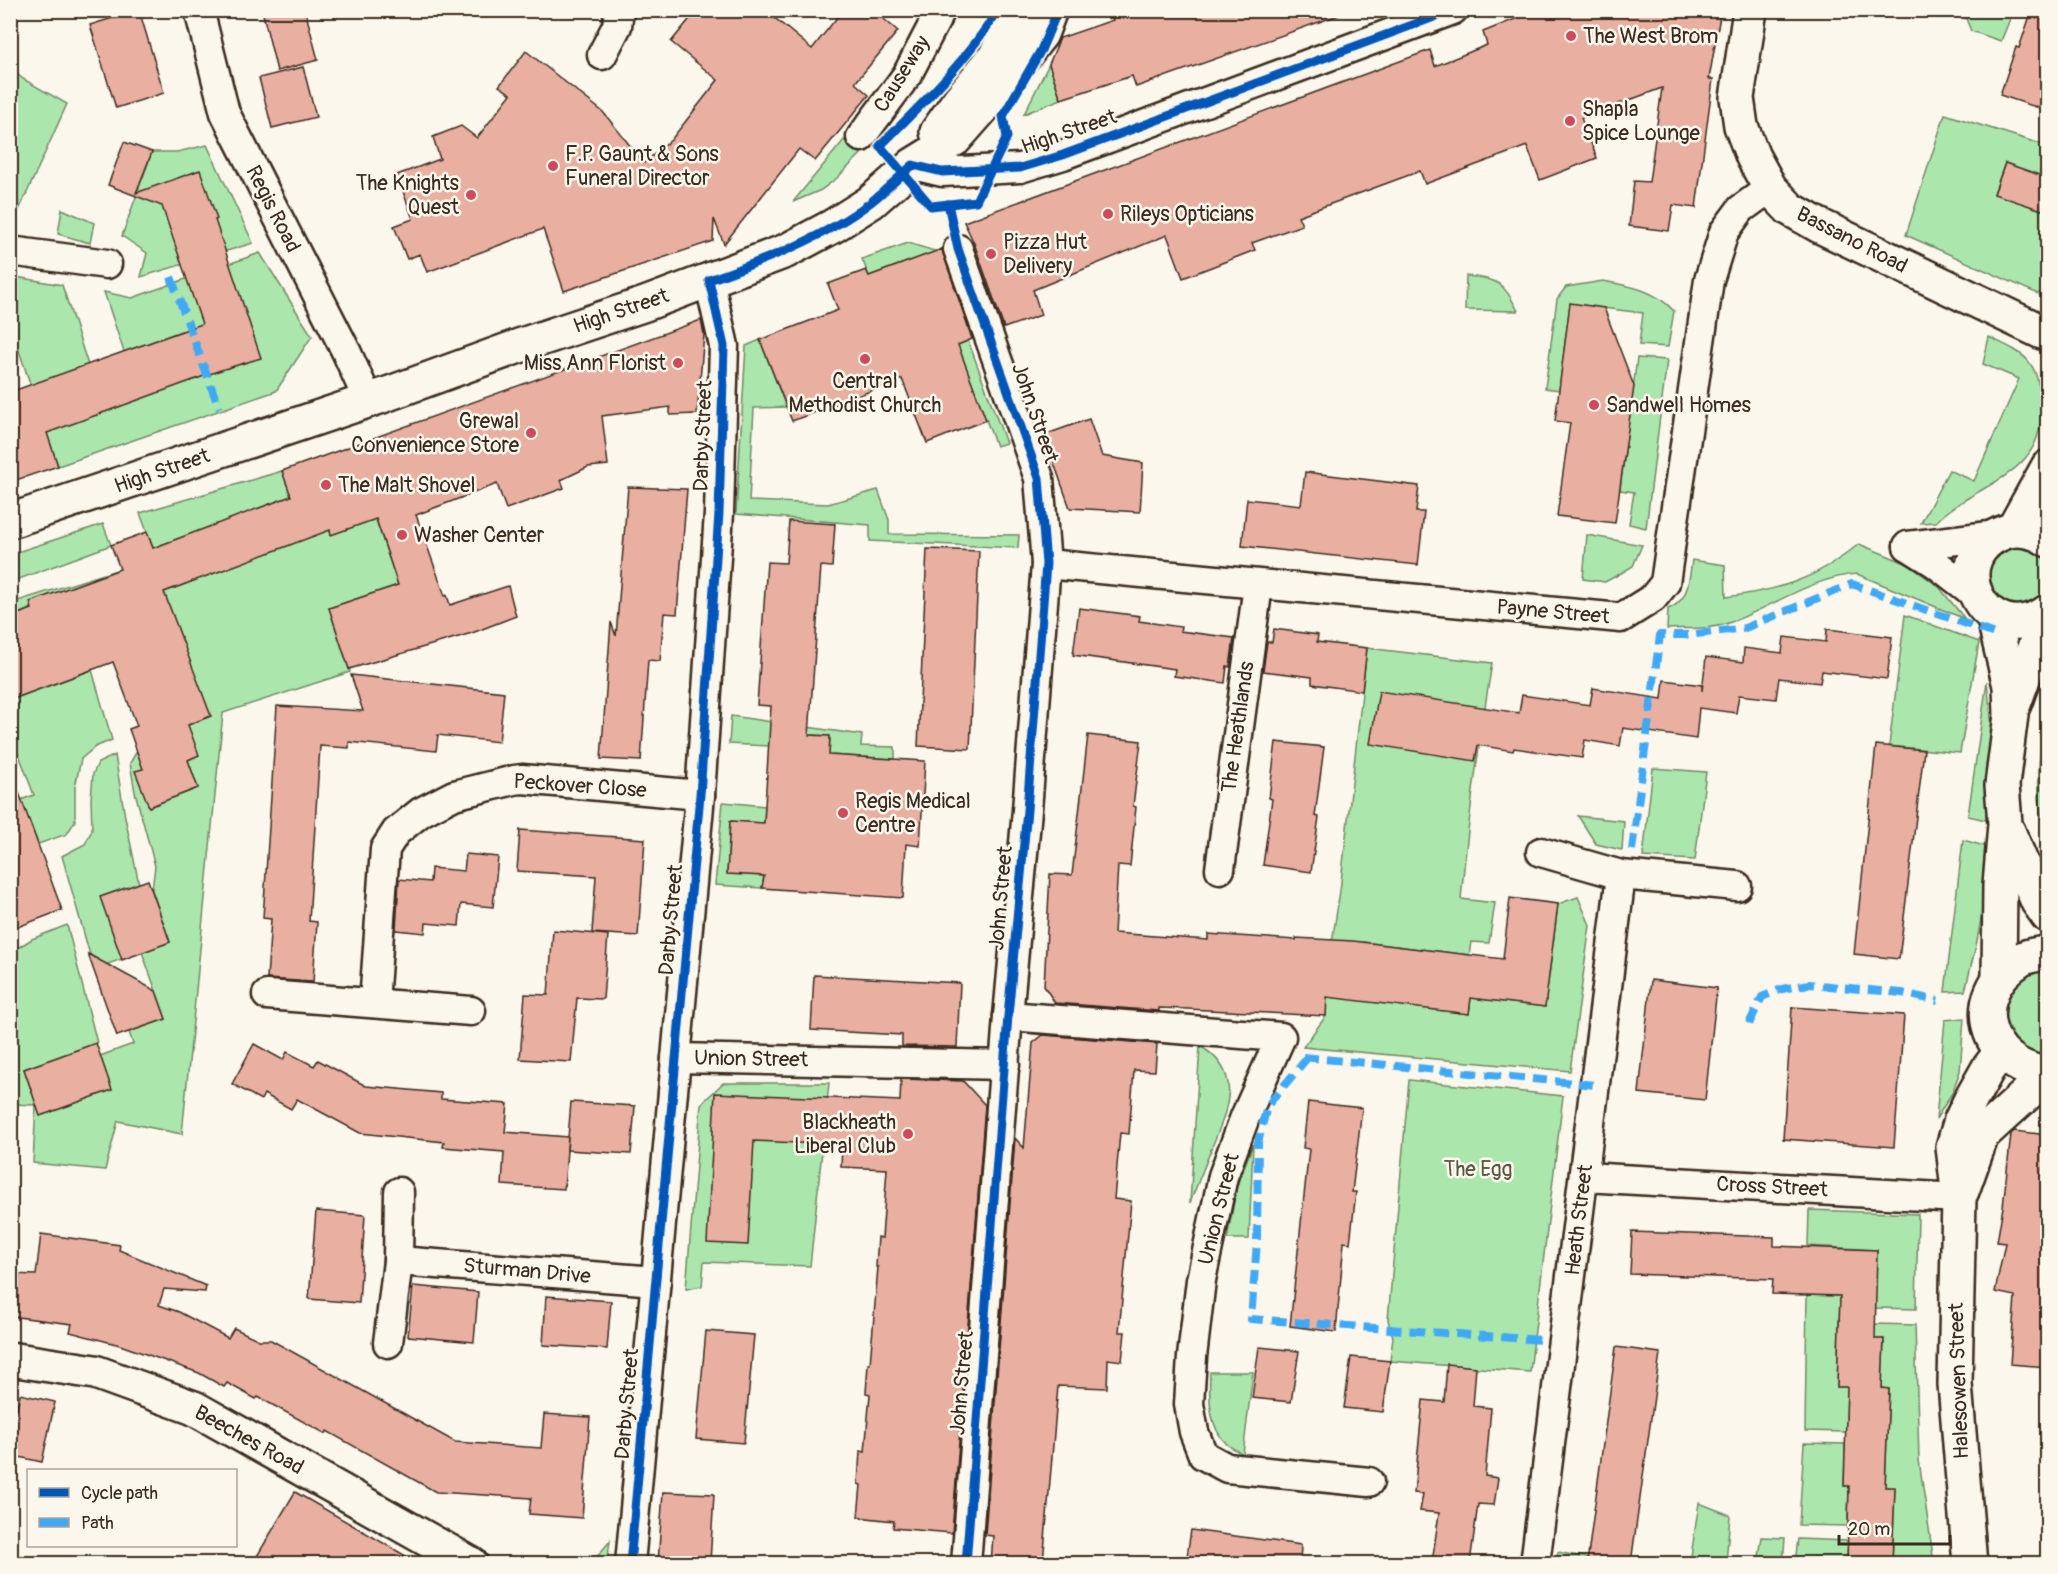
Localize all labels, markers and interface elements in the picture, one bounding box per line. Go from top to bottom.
place label: The West Brom [1583,23,1718,50]
marker: The West Brom [1564,29,1578,43]
street label: Causeway [868,31,936,117]
place label: Shapla Spice Lounge [1582,96,1701,147]
street label: High Street [1018,103,1121,161]
marker: Shapla Spice Lounge [1563,114,1577,128]
place label: F.P. Gaunt & Sons Funeral Director [565,141,719,192]
marker: F.P. Gaunt & Sons Funeral Director [546,159,560,173]
street label: Regis Road [240,161,306,257]
place label: The Knights Quest [356,170,460,221]
marker: The Knights Quest [464,188,478,202]
street label: Bassano Road [1792,200,1912,280]
place label: Rileys Opticians [1120,201,1255,228]
marker: Rileys Opticians [1101,207,1115,221]
place label: Pizza Hut Delivery [1003,229,1087,280]
marker: Pizza Hut Delivery [984,247,998,261]
street label: High Street [570,282,673,340]
place label: Miss Ann Florist [524,350,667,377]
marker: Central Methodist Church [858,352,872,366]
marker: Miss Ann Florist [671,356,685,370]
street label: John Street [1005,359,1065,467]
place label: Central Methodist Church [789,368,941,419]
street label: Darby Street [688,379,718,492]
place label: Sandwell Homes [1606,392,1752,419]
marker: Sandwell Homes [1587,398,1601,412]
place label: Grewal Convenience Store [351,408,520,459]
marker: Grewal Convenience Store [524,426,538,440]
street label: High Street [111,442,214,500]
place label: The Malt Shovel [338,472,476,499]
marker: The Malt Shovel [319,478,333,492]
place label: Washer Center [414,522,545,549]
marker: Washer Center [395,528,409,542]
street label: Payne Street [1495,594,1611,630]
street label: The Heathlands [1215,659,1261,794]
street label: Peckover Close [512,768,648,804]
place label: Regis Medical Centre [855,788,971,839]
marker: Regis Medical Centre [836,806,850,820]
street label: John Street [983,844,1019,951]
street label: Darby Street [653,863,689,977]
street label: Union Street [694,1045,809,1074]
place label: Blackheath Liberal Club [794,1109,896,1160]
marker: Blackheath Liberal Club [901,1127,915,1141]
street label: Union Street [1192,1150,1246,1268]
park label: The Egg [1444,1156,1512,1183]
street label: Heath Street [1559,1162,1599,1277]
street label: Cross Street [1716,1171,1829,1203]
street label: Sturman Drive [462,1252,592,1290]
street label: Halesowen Street [1943,1302,1975,1460]
street label: John Street [944,1329,980,1436]
street label: Darby Street [609,1347,645,1461]
street label: Beeches Road [190,1399,308,1481]
legend [27,1469,237,1547]
text: Cycle path [81,1482,158,1505]
scale bar [1839,1508,1950,1546]
text: Path [81,1512,114,1535]
text: 20 m [1848,1518,1890,1541]

